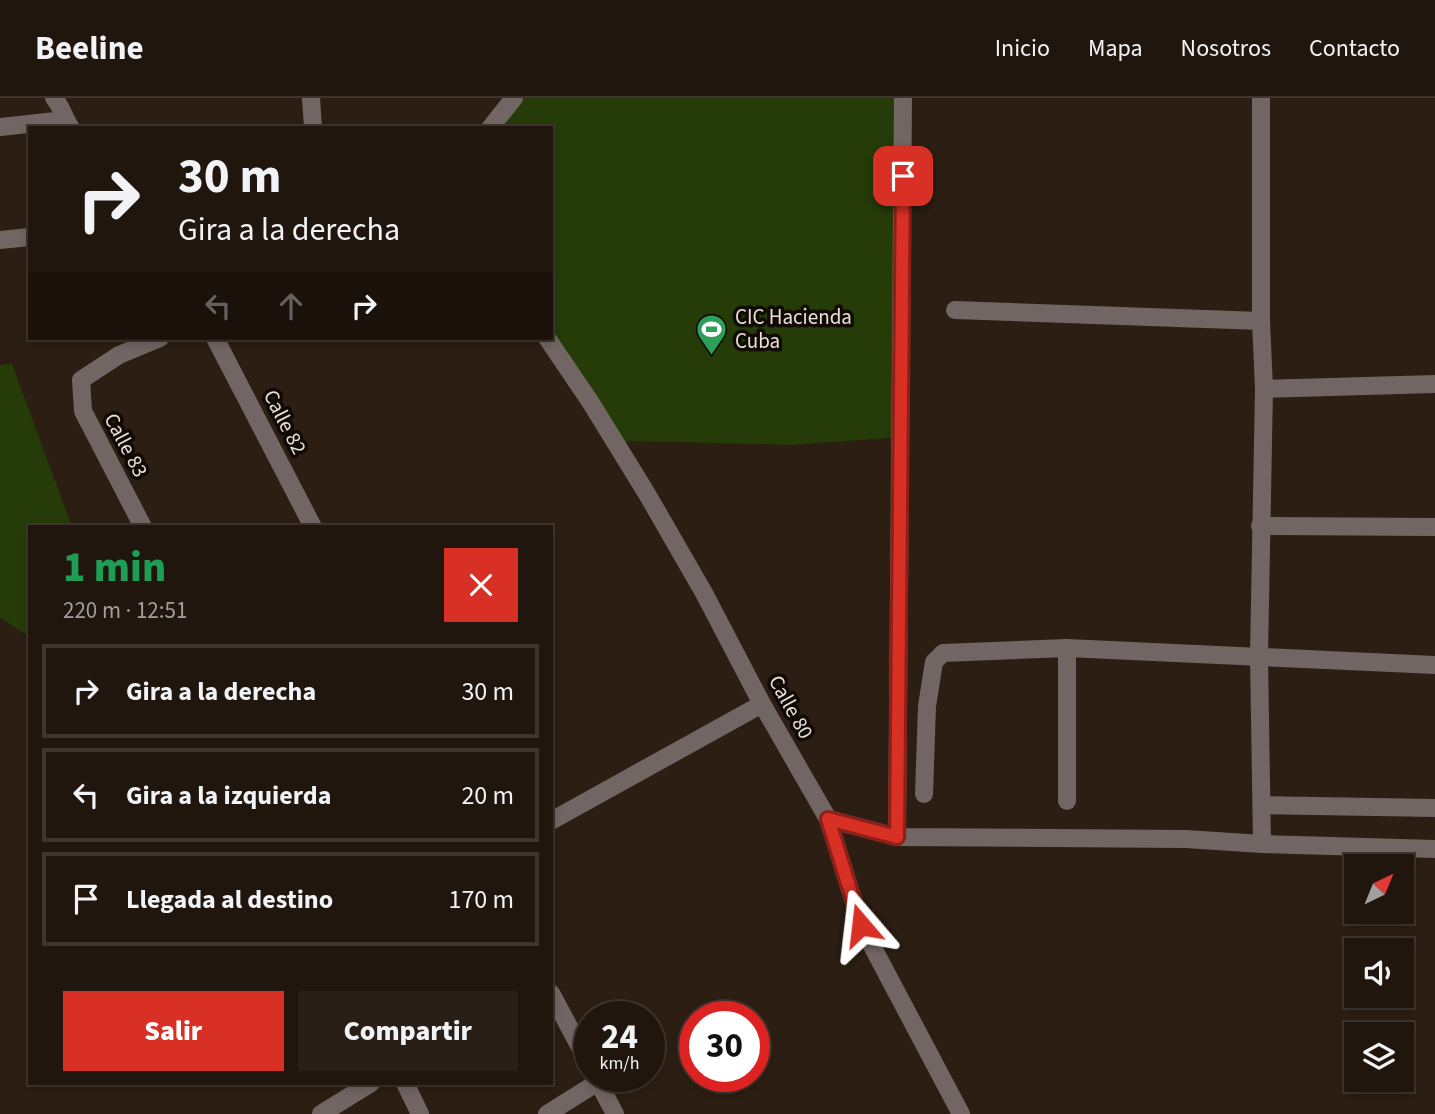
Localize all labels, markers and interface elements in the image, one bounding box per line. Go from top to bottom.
text: Beeline [35,25,144,72]
text: Inicio [995,31,1050,66]
text: Mapa [1088,31,1143,66]
text: Nosotros [1181,31,1271,66]
text: Contacto [1309,31,1400,66]
text: 30 m [178,142,282,212]
pin [873,146,933,206]
icon: right [63,154,154,245]
icon: arrive [884,157,922,195]
text: Gira a la derecha [178,207,400,253]
icon: left [199,287,237,325]
icon: ahead [272,287,310,325]
icon: right [345,287,383,325]
place label: CIC Hacienda Cuba [735,302,852,356]
sports icon: CIC Hacienda Cuba [695,312,729,356]
street label: Calle 82 [256,385,314,459]
street label: Calle 83 [97,408,155,482]
text: 1 min [63,538,166,598]
button: close [444,548,518,622]
text: 220 m · 12:51 [63,594,187,627]
street label: Calle 80 [761,670,821,744]
icon: right [67,672,105,710]
text: Gira a la derecha [126,673,316,710]
text: 30 m [461,673,514,710]
icon: left [67,776,105,814]
text: Gira a la izquierda [126,777,331,814]
text: 20 m [461,777,514,814]
north arrow [1344,854,1414,924]
map controls [1344,854,1414,1092]
icon: arrive [67,880,105,918]
text: Llegada al destino [126,881,333,918]
text: 170 m [448,881,514,918]
position arrow [824,888,898,962]
button: sound [1344,938,1414,1008]
button: Salir [63,991,284,1071]
button: Compartir [298,991,518,1071]
speed limit sign: 30 [679,1001,770,1092]
text: 24 [601,1012,638,1062]
button: layers [1344,1022,1414,1092]
text: km/h [600,1051,639,1076]

